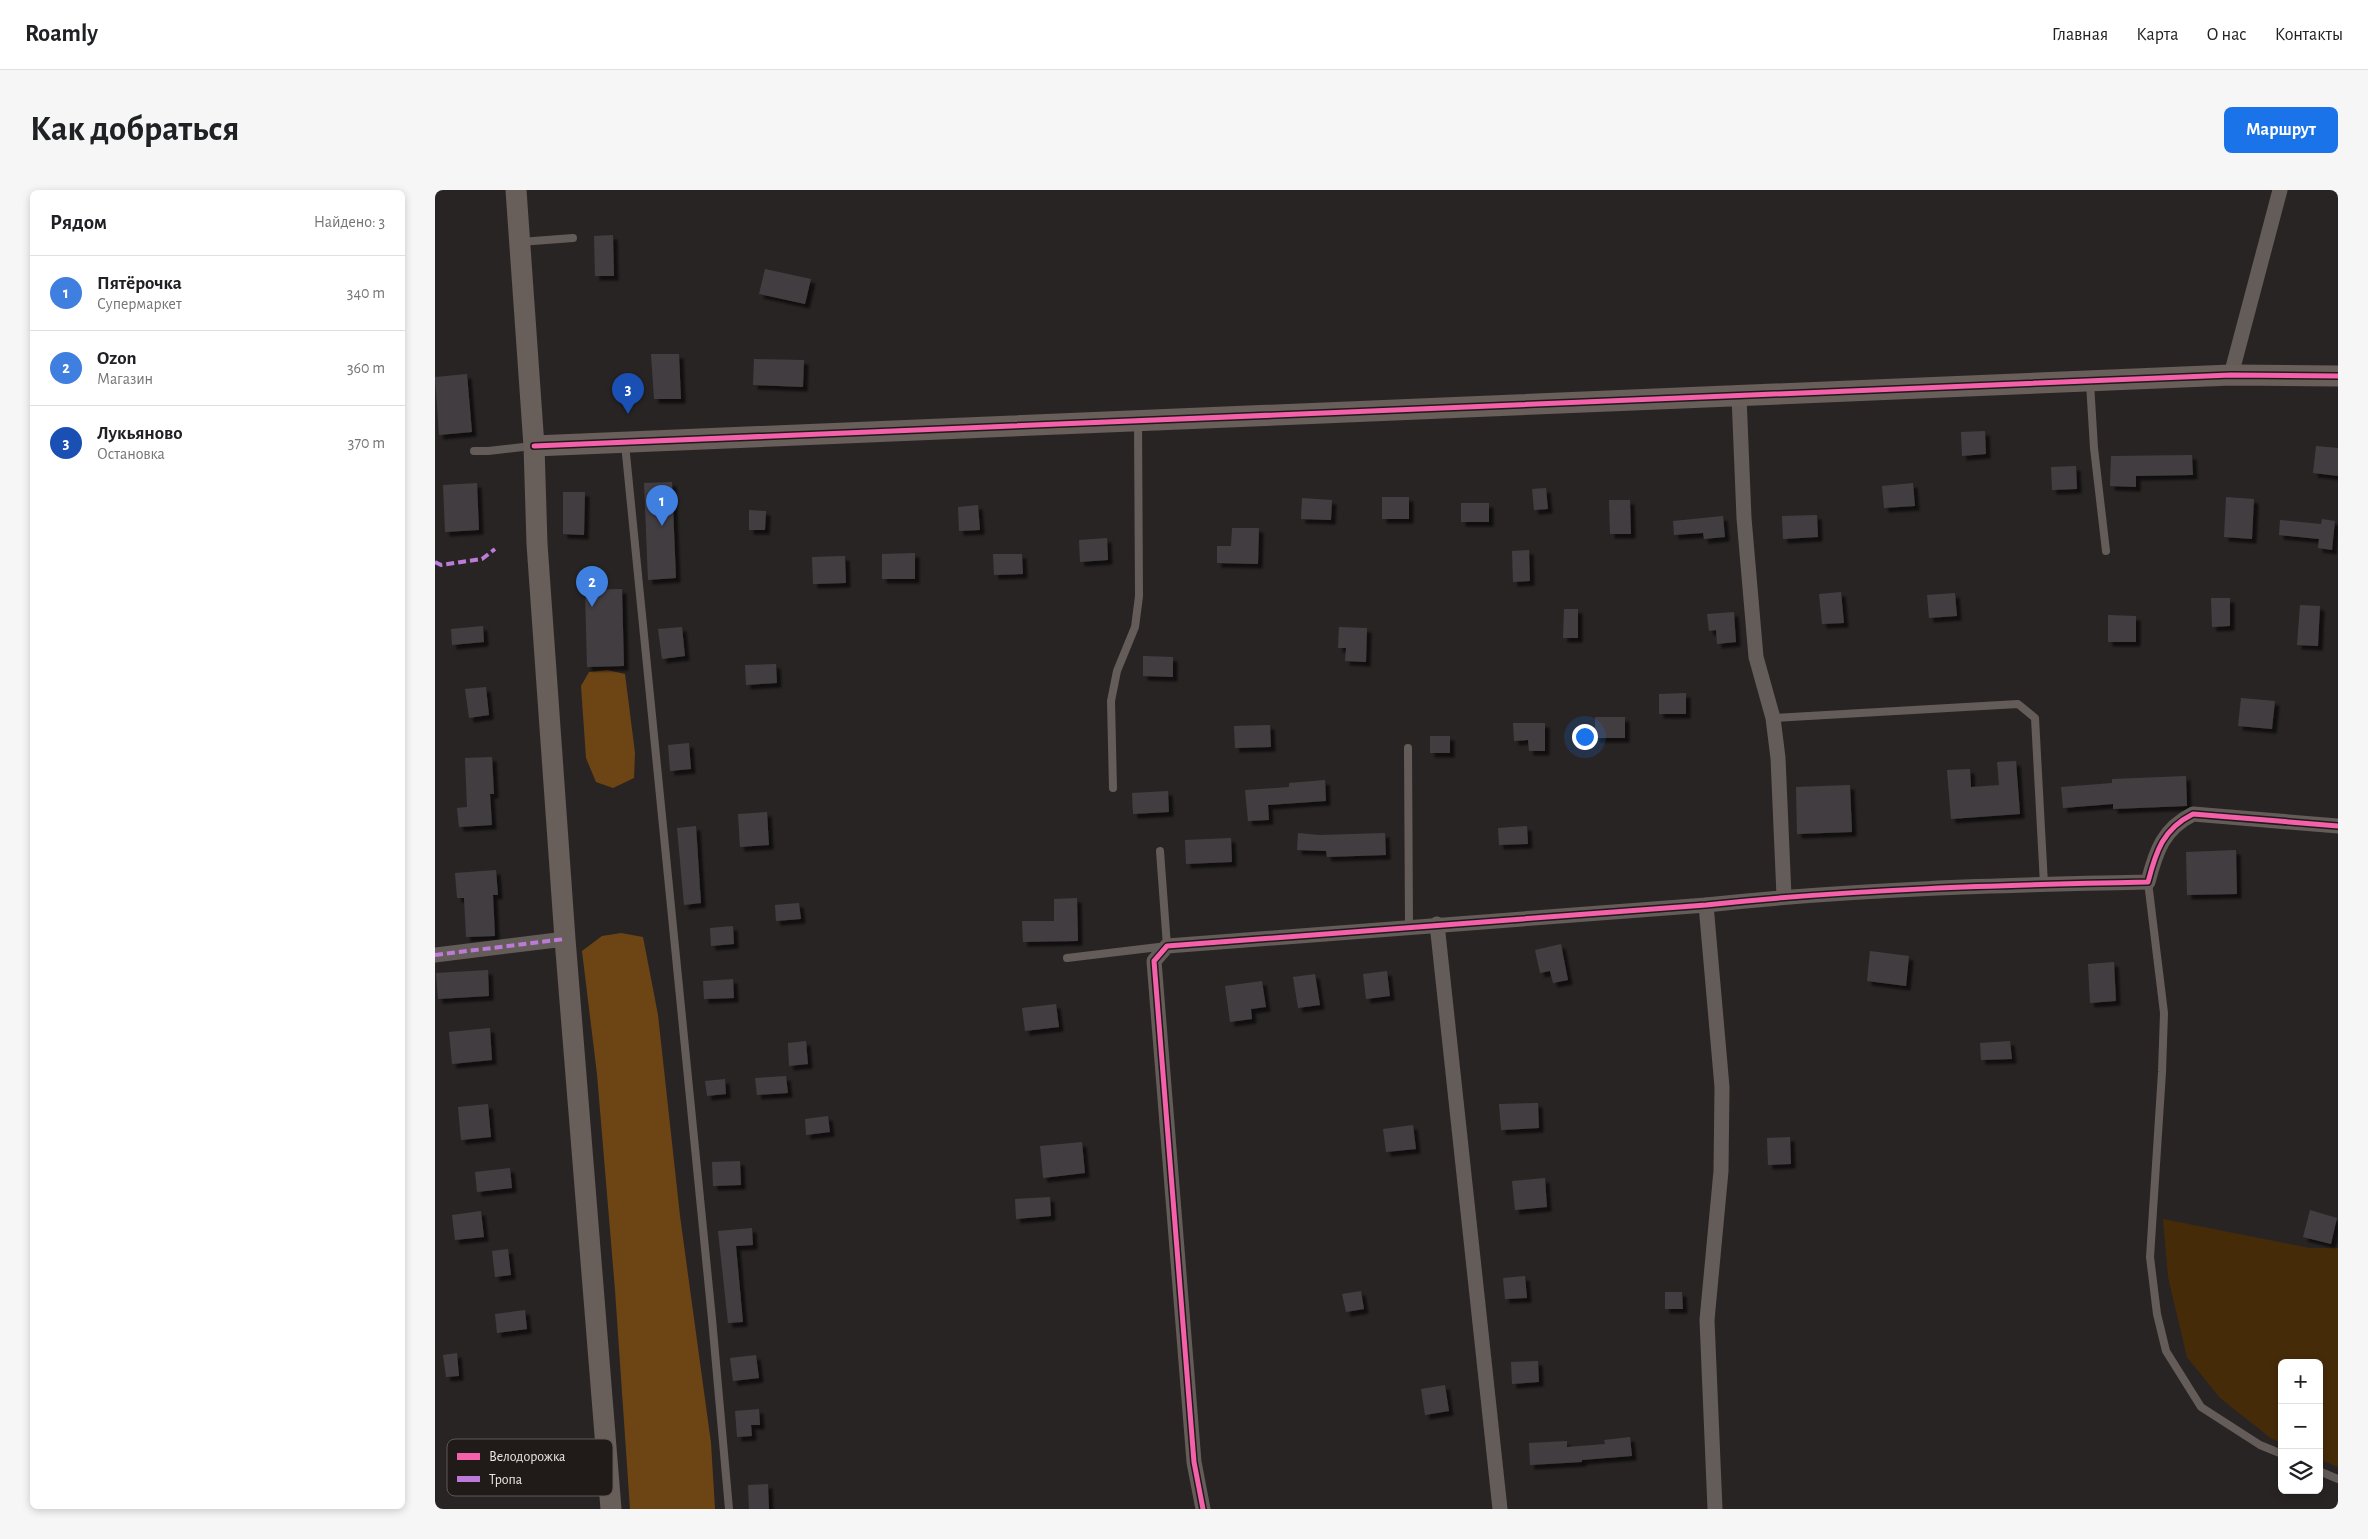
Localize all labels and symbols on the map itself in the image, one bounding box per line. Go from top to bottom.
pin: 3 [612,373,644,414]
pin: 1 [646,485,678,526]
pin: 2 [576,566,608,607]
your location [1572,724,1598,750]
legend [447,1439,613,1496]
text: Велодорожка [489,1450,566,1464]
text: Тропа [489,1473,523,1487]

